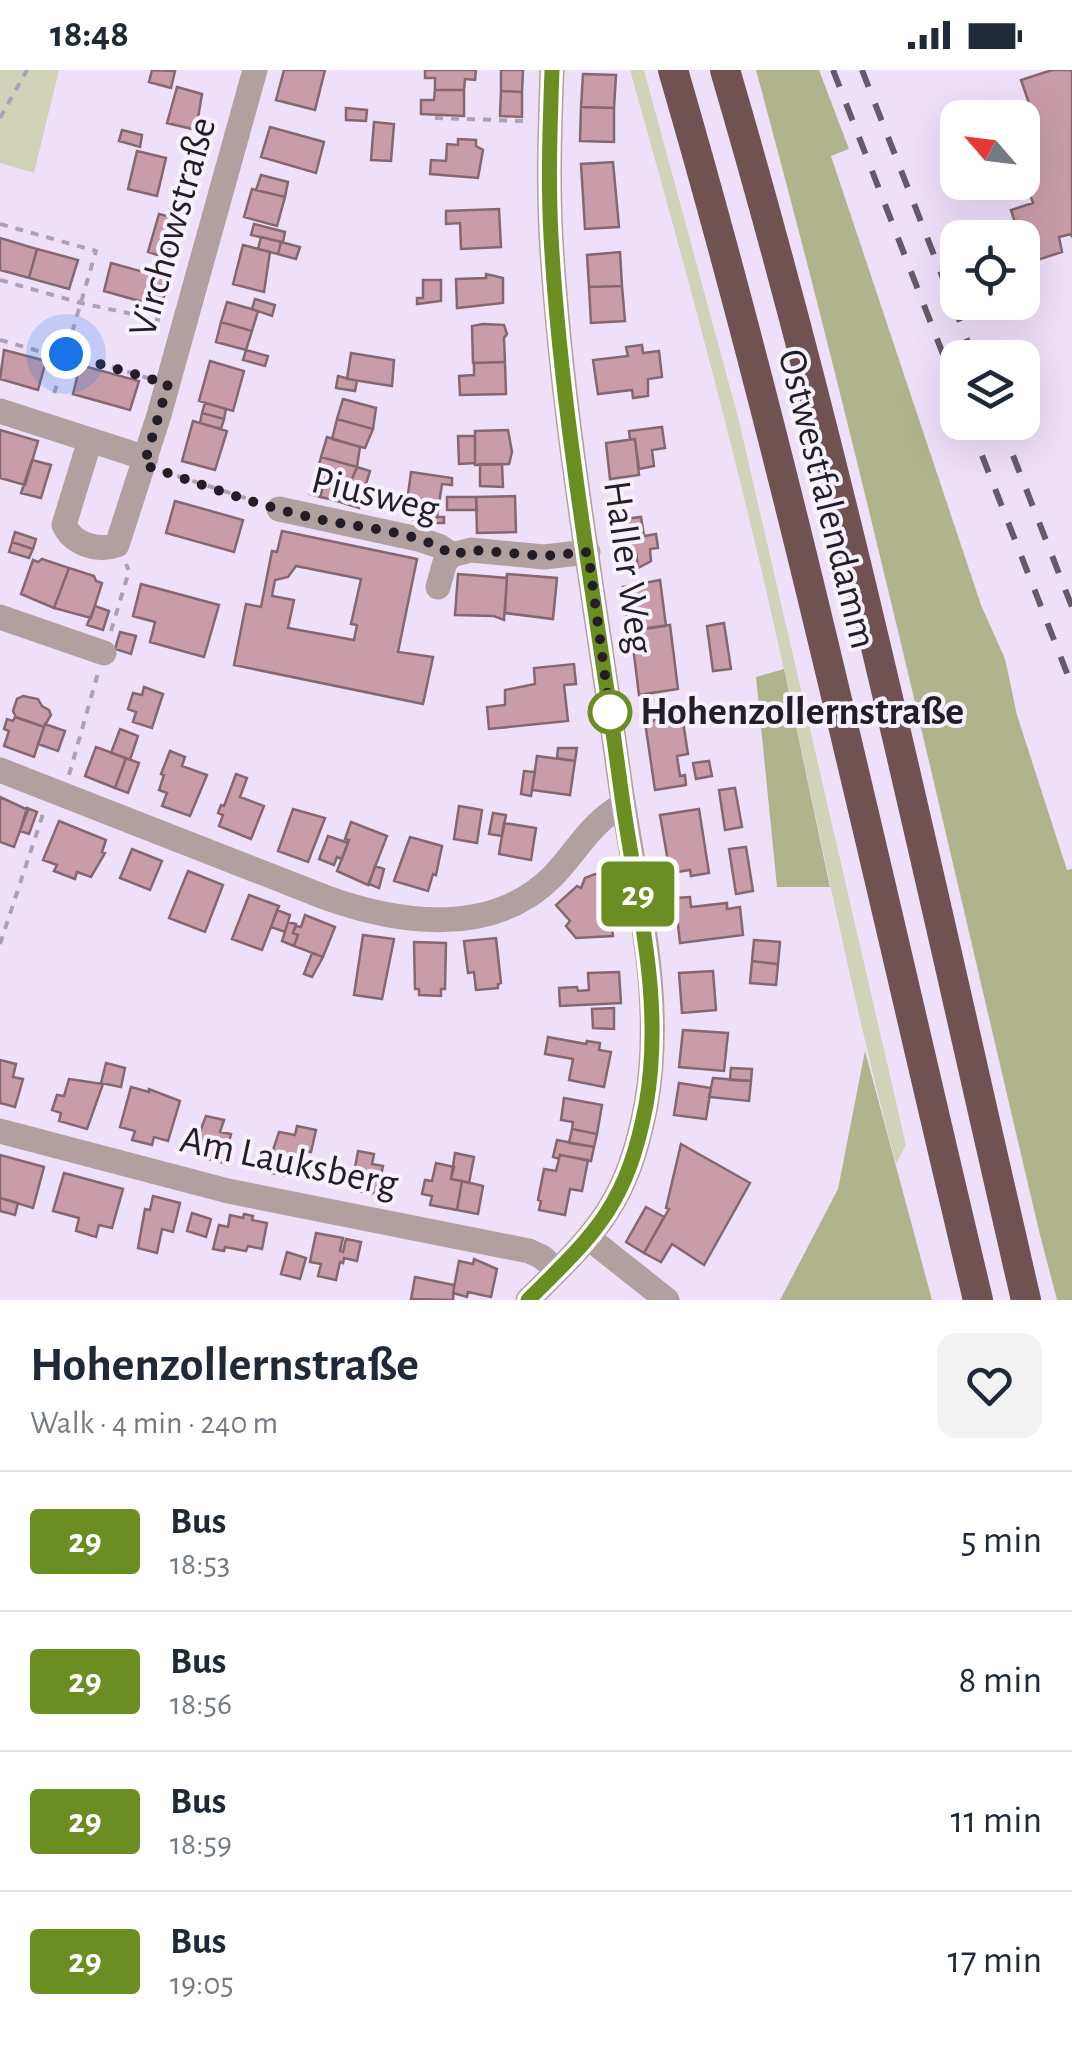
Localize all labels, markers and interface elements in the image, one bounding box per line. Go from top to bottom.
text: 18:48 [50,16,129,54]
north arrow [940,100,1040,200]
map controls [940,100,1040,440]
street label: Virchowstraße [123,113,223,341]
button: locate [940,220,1040,320]
your location [41,329,91,379]
button: layers [940,340,1040,440]
street label: Ostwestfalendamm [770,345,884,653]
street label: Piusweg [307,460,443,530]
street label: Haller Weg [596,478,660,657]
marker: Hohenzollernstraße [589,691,631,733]
place label: Hohenzollernstraße [640,692,964,732]
line badge: 29 [593,862,683,926]
text: 29 [621,877,655,912]
street label: Am Lauksberg [177,1119,402,1205]
button: heart [937,1333,1042,1438]
text: Hohenzollernstraße [30,1342,419,1390]
text: Walk · 4 min · 240 m [30,1407,278,1439]
text: Bus [170,1503,226,1541]
text: 5 min [961,1522,1042,1560]
text: 29 [68,1524,102,1559]
text: 18:53 [170,1548,230,1580]
text: Bus [170,1643,226,1681]
text: 8 min [959,1662,1042,1700]
text: 29 [68,1664,102,1699]
text: 18:56 [170,1688,232,1720]
text: Bus [170,1783,226,1821]
text: 11 min [950,1802,1042,1840]
text: 29 [68,1804,102,1839]
text: 18:59 [170,1828,232,1860]
text: Bus [170,1923,226,1961]
text: 17 min [948,1942,1042,1980]
text: 29 [68,1944,102,1979]
text: 19:05 [170,1968,234,2000]

